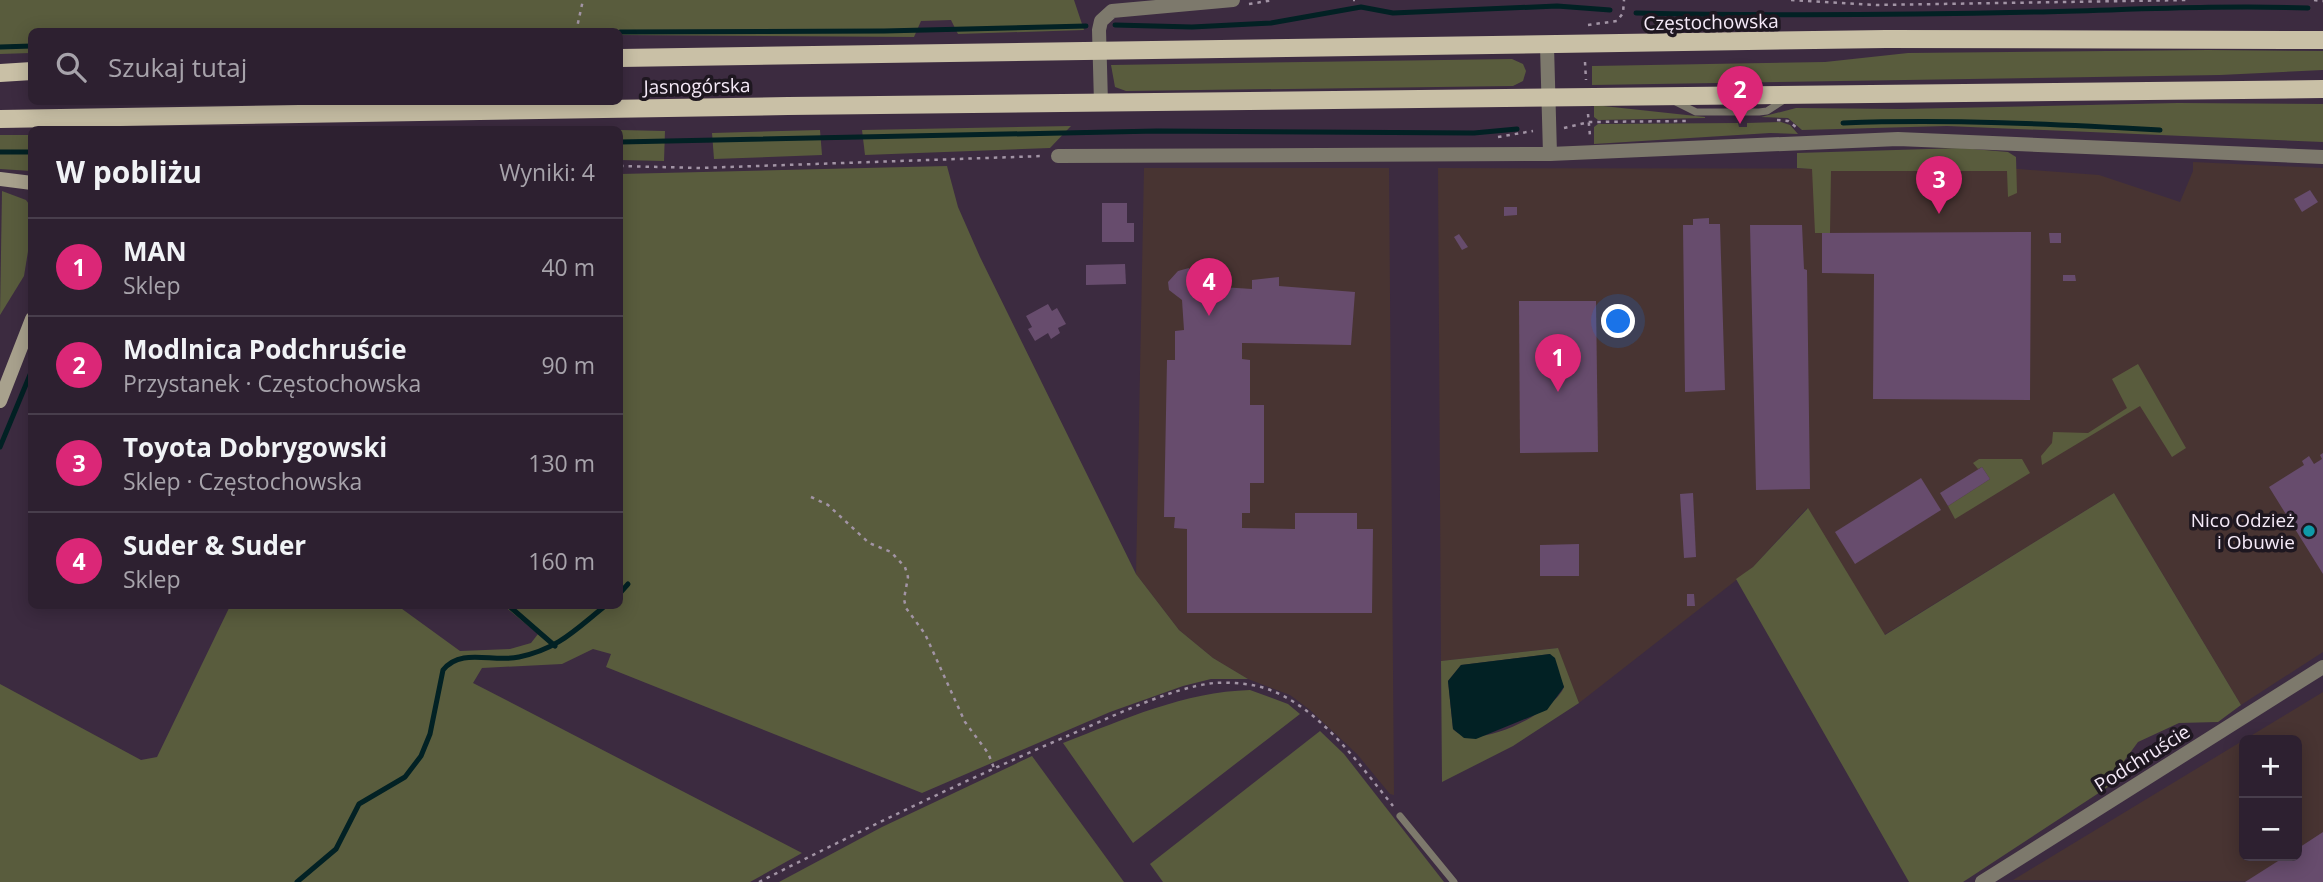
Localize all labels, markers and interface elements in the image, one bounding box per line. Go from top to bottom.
street label: Częstochowska [1643,8,1779,36]
search box [28,28,623,105]
icon: search [52,48,90,86]
text: Szukaj tutaj [108,49,247,85]
pin: 2 [1717,66,1763,124]
street label: Jasnogórska [641,72,751,100]
text: W pobliżu [56,151,202,192]
text: Wyniki: 4 [499,156,595,188]
pin: 3 [1916,156,1962,214]
text: MAN [123,233,187,269]
text: 1 [72,251,86,283]
text: 40 m [541,251,595,283]
pin: 4 [1186,258,1232,316]
text: Sklep [123,269,181,301]
your location [1601,304,1635,338]
text: Modlnica Podchruście [123,331,407,367]
pin: 1 [1535,334,1581,392]
text: 2 [72,349,86,381]
text: 90 m [541,349,595,381]
text: Przystanek · Częstochowska [123,367,421,399]
text: Toyota Dobrygowski [123,429,387,465]
text: 3 [72,447,86,479]
text: 130 m [528,447,595,479]
text: Sklep · Częstochowska [123,465,362,497]
place label: Nico Odzież i Obuwie [2191,507,2295,555]
marker: Nico Odzież i Obuwie [2301,523,2317,539]
text: Suder & Suder [123,527,306,563]
text: 4 [72,545,86,577]
text: 160 m [528,545,595,577]
text: Sklep [123,563,181,595]
street label: Podchruście [2089,718,2195,798]
map controls [2239,735,2302,861]
button: + [2239,735,2302,798]
button: − [2239,798,2302,861]

